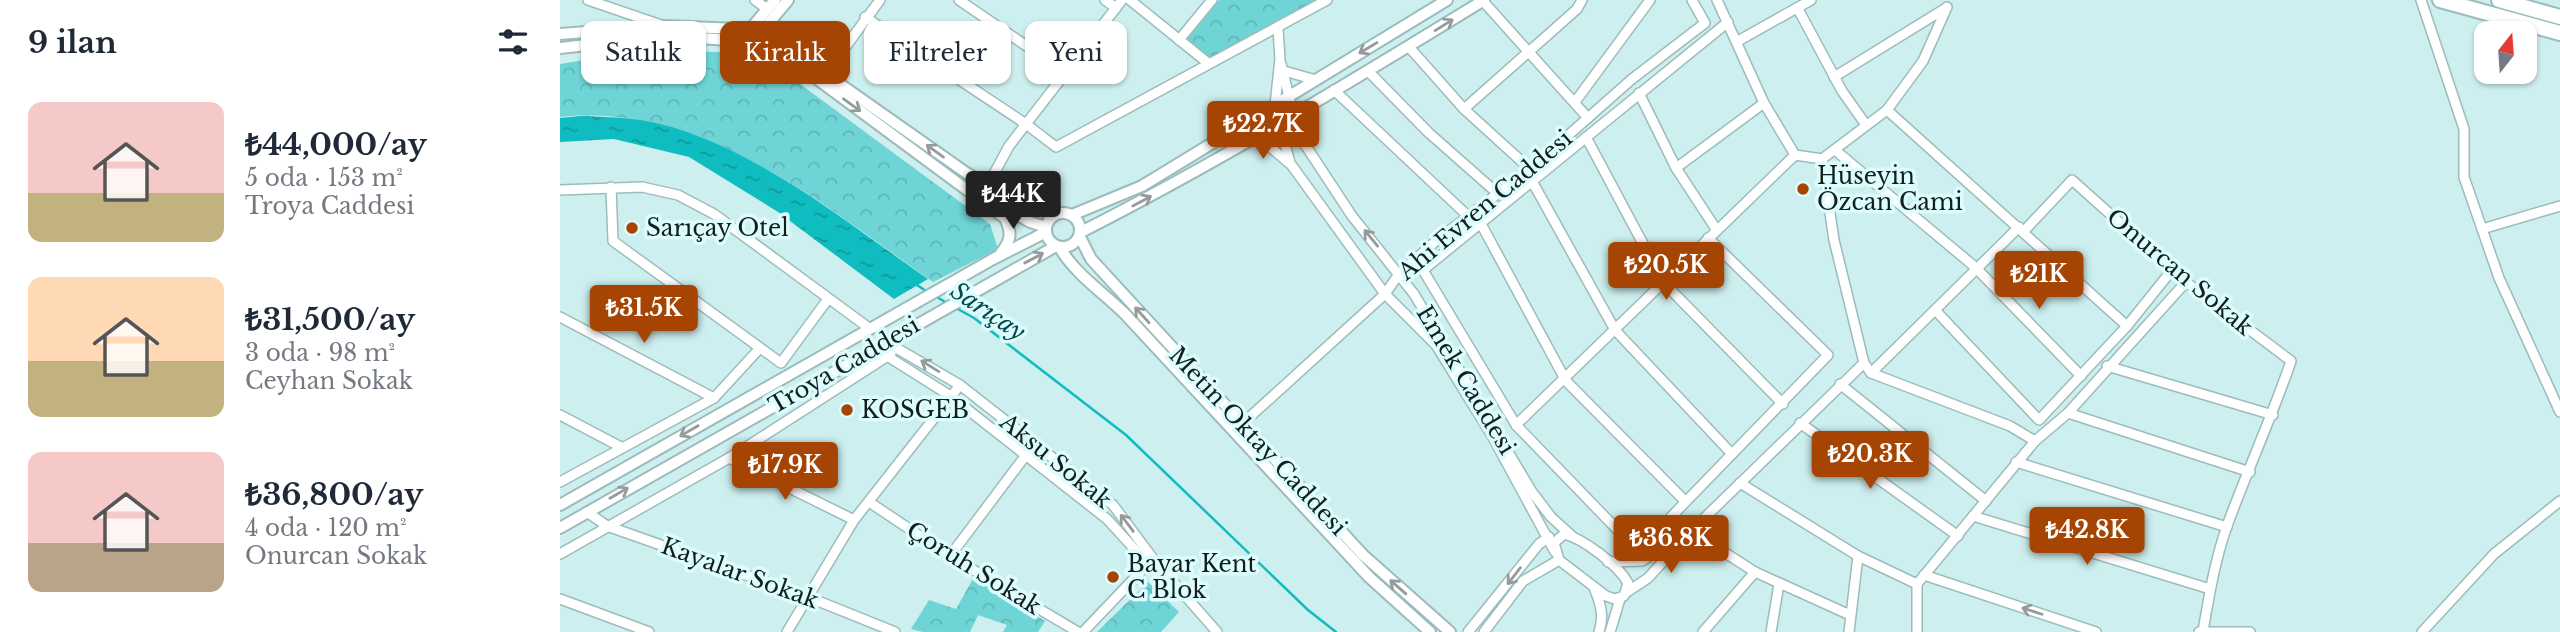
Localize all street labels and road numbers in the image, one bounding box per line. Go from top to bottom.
street label: Ahi Evren Caddesi [1392,124,1578,287]
street label: Onurcan Sokak [2101,203,2259,342]
street label: Emek Caddesi [1411,300,1522,460]
street label: Troya Caddesi [764,310,924,419]
street label: Metin Oktay Caddesi [1163,341,1353,541]
street label: Aksu Sokak [994,407,1118,515]
street label: Çoruh Sokak [902,516,1047,621]
street label: Kayalar Sokak [657,532,823,615]

